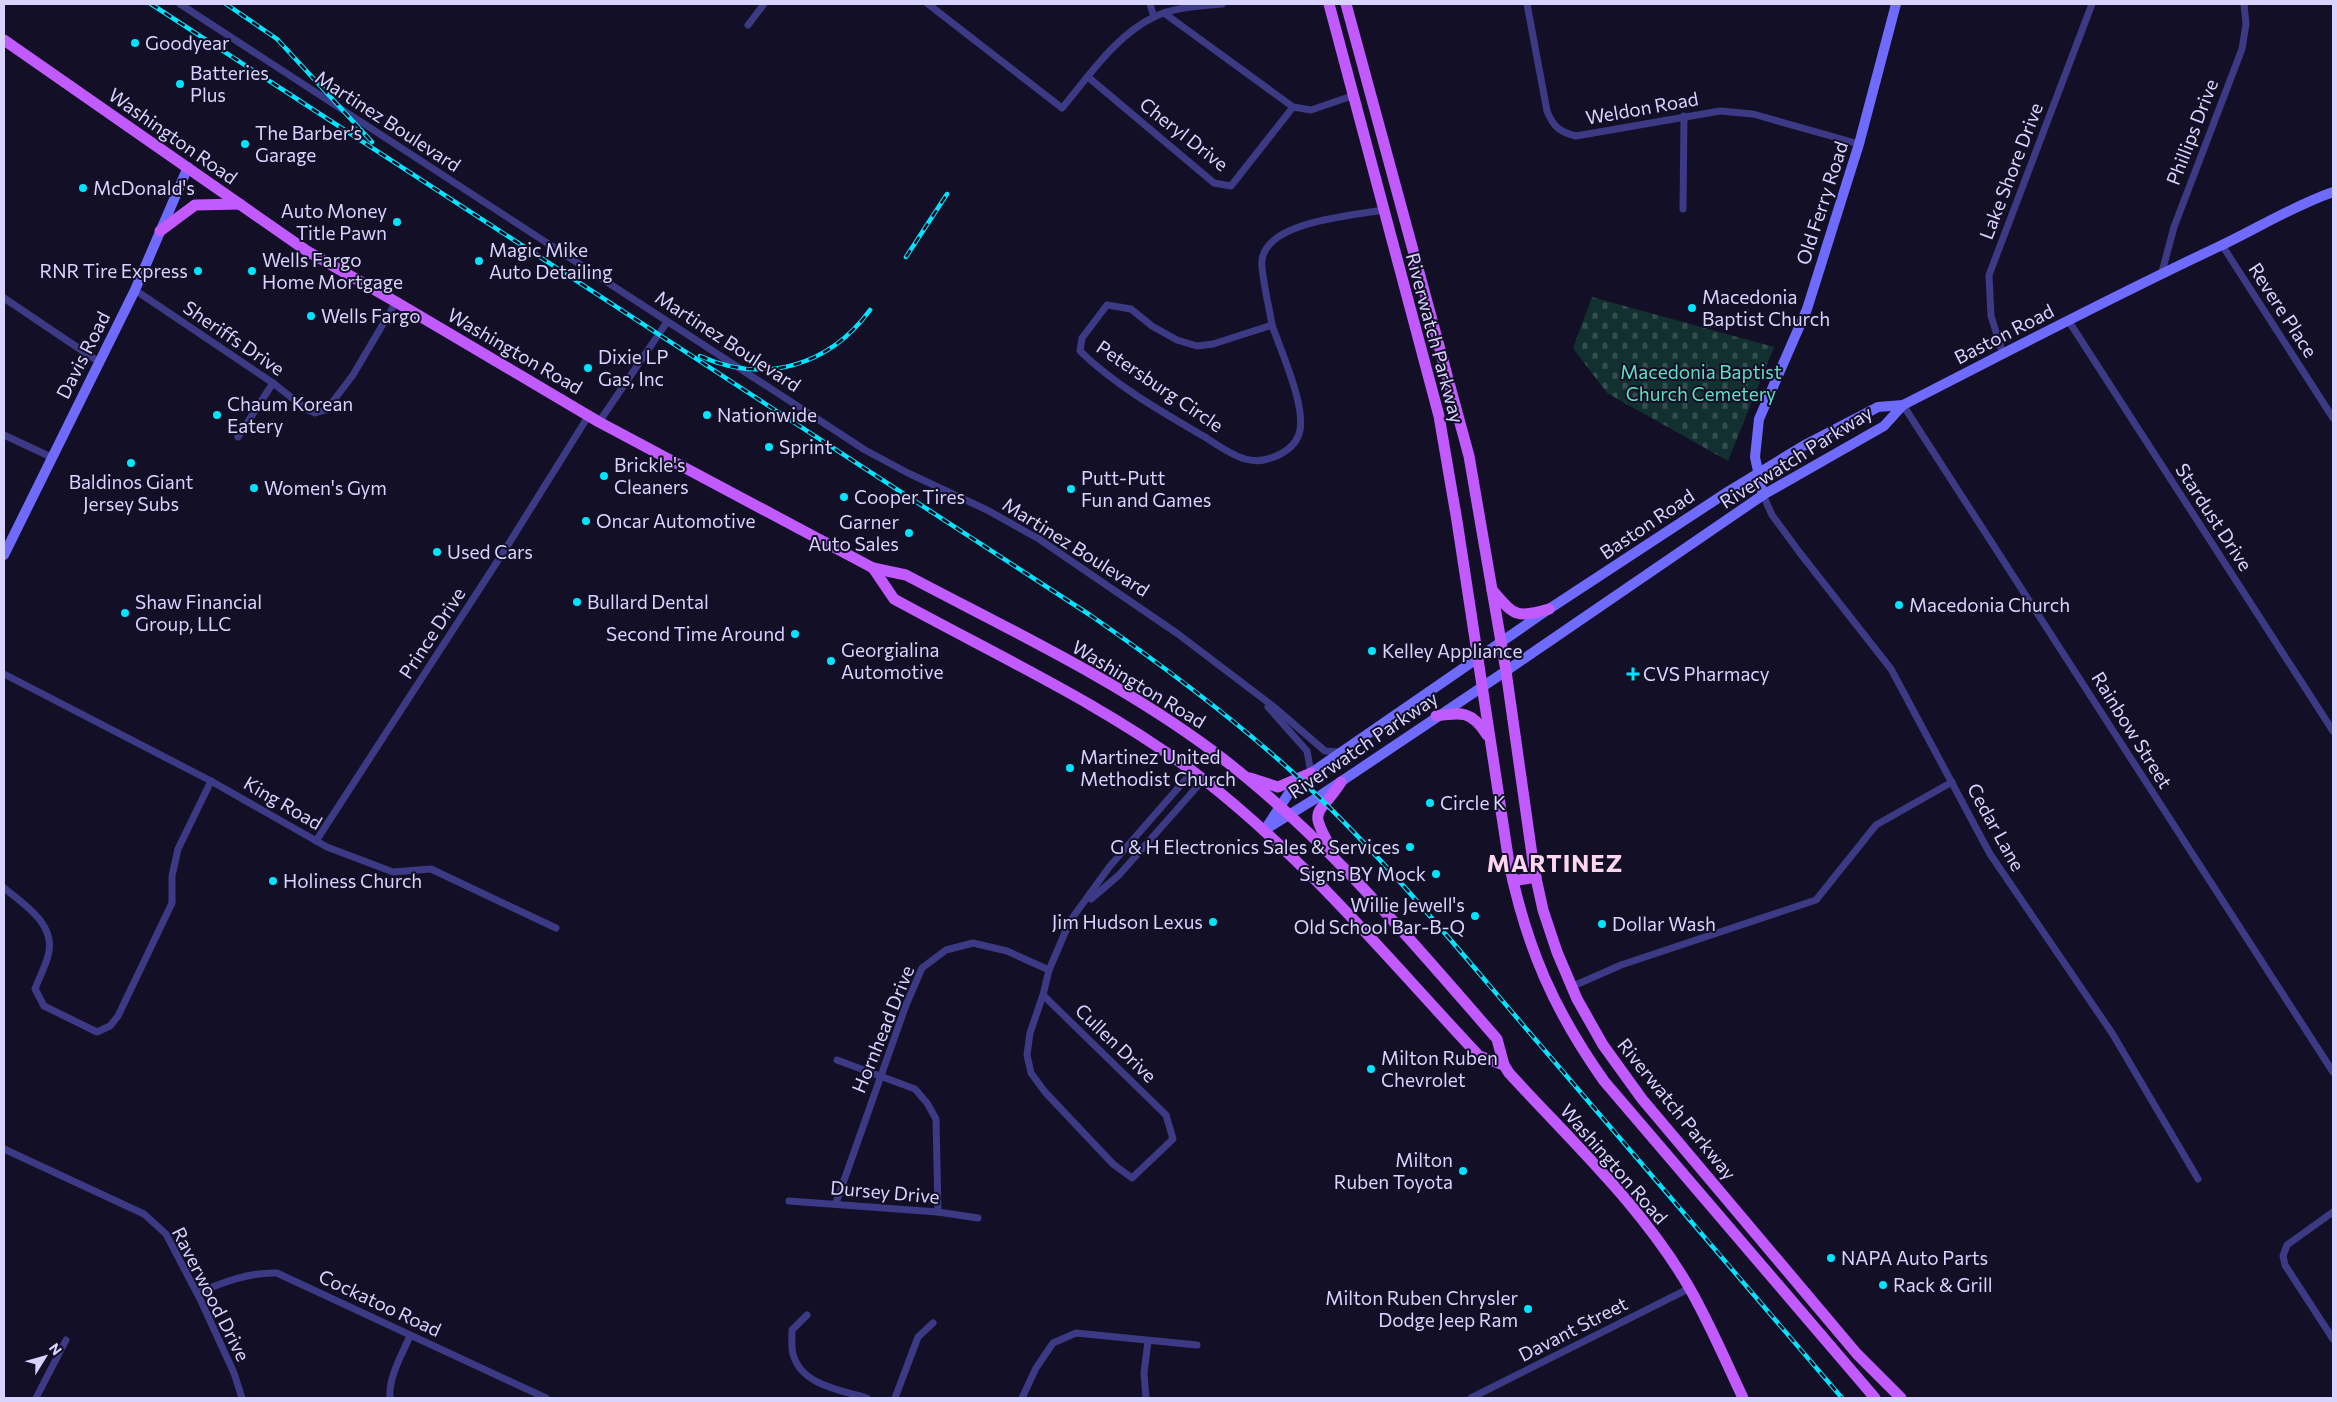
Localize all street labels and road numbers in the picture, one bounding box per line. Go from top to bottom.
street label: Martinez Boulevard [311,65,465,176]
street label: Phillips Drive [2161,76,2222,188]
street label: Washington Road [105,83,242,189]
street label: Weldon Road [1584,86,1700,129]
street label: Cheryl Drive [1136,92,1233,175]
street label: Lake Shore Drive [1974,99,2047,242]
street label: Old Ferry Road [1791,138,1852,268]
street label: Riverwatch Parkway [1402,250,1469,426]
street label: Revere Place [2244,258,2323,361]
street label: Martinez Boulevard [651,285,805,396]
street label: Sheriffs Drive [179,295,289,380]
street label: Baston Road [1950,299,2057,368]
street label: Washington Road [444,303,587,398]
street label: Davis Road [51,307,114,402]
street label: Petersburg Circle [1093,335,1228,436]
street label: Riverwatch Parkway [1715,400,1876,513]
street label: Stardust Drive [2171,459,2258,575]
street label: Baston Road [1595,484,1698,564]
street label: Martinez Boulevard [999,492,1154,601]
street label: Prince Drive [394,583,470,683]
street label: Washington Road [1068,635,1210,733]
street label: Rainbow Street [2087,667,2178,792]
street label: Riverwatch Parkway [1284,686,1442,803]
street label: King Road [240,771,327,834]
street label: Cedar Lane [1963,779,2030,875]
street label: Hornhead Drive [847,962,919,1096]
street label: Cullen Drive [1071,998,1162,1087]
street label: Riverwatch Parkway [1613,1033,1742,1184]
street label: Washington Road [1556,1099,1673,1229]
street label: Dursey Drive [829,1175,941,1208]
street label: Raverwood Drive [168,1223,255,1365]
street label: Cockatoo Road [315,1264,445,1341]
street label: Davant Street [1514,1291,1631,1366]

